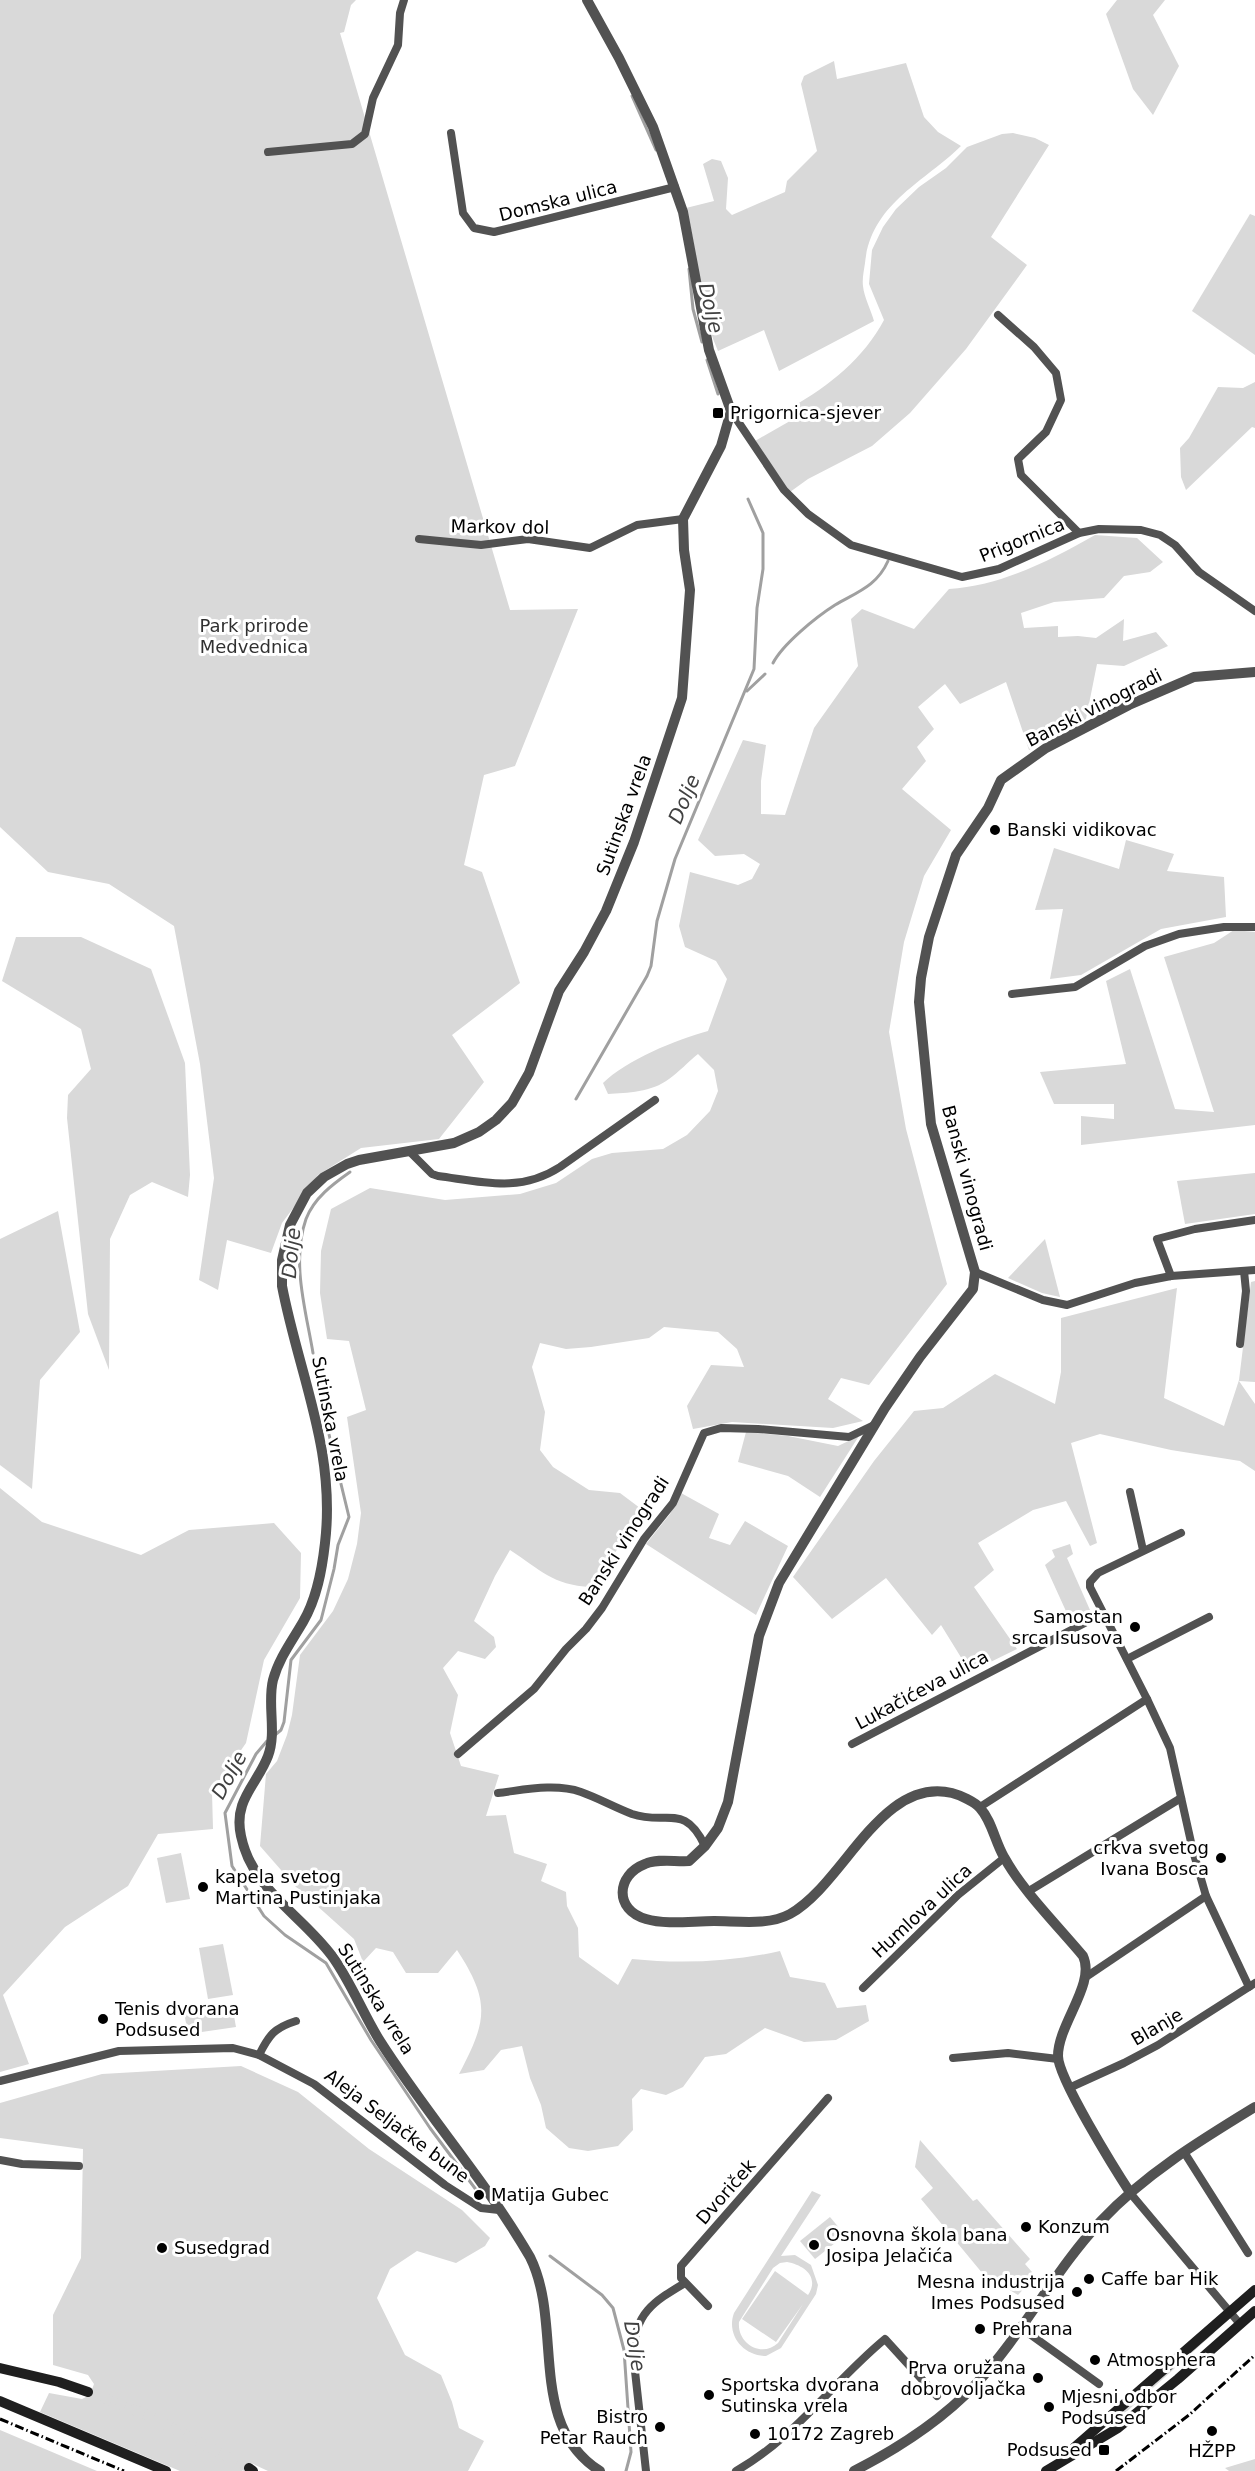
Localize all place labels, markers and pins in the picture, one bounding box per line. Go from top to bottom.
place label: Prigornica-sjever [730,402,881,423]
marker: Prigornica-sjever [711,406,725,420]
place label: Banski vidikovac [1007,819,1157,840]
marker: Banski vidikovac [988,823,1002,837]
place label: Samostan srca Isusova [1012,1606,1123,1648]
marker: Samostan srca Isusova [1128,1620,1142,1634]
place label: crkva svetog Ivana Bosca [1093,1837,1209,1879]
marker: crkva svetog Ivana Bosca [1214,1851,1228,1865]
place label: kapela svetog Martina Pustinjaka [215,1866,381,1908]
marker: kapela svetog Martina Pustinjaka [196,1880,210,1894]
place label: Tenis dvorana Podsused [114,1998,239,2040]
marker: Tenis dvorana Podsused [96,2012,110,2026]
place label: Matija Gubec [491,2184,609,2205]
marker: Matija Gubec [472,2188,486,2202]
place label: Konzum [1038,2216,1110,2237]
marker: Konzum [1019,2220,1033,2234]
place label: Osnovna škola bana Josipa Jelačića [825,2224,1008,2266]
place label: Susedgrad [174,2237,270,2258]
marker: Osnovna škola bana Josipa Jelačića [807,2238,821,2252]
marker: Susedgrad [155,2241,169,2255]
place label: Caffe bar Hik [1101,2268,1219,2289]
place label: Mesna industrija Imes Podsused [917,2271,1065,2313]
marker: Caffe bar Hik [1082,2272,1096,2286]
marker: Mesna industrija Imes Podsused [1070,2285,1084,2299]
place label: Prehrana [992,2318,1073,2339]
marker: Prehrana [973,2322,987,2336]
place label: Atmosphera [1107,2349,1216,2370]
marker: Atmosphera [1088,2353,1102,2367]
place label: Prva oružana dobrovoljačka [900,2357,1026,2399]
marker: Prva oružana dobrovoljačka [1031,2371,1045,2385]
place label: Sportska dvorana Sutinska vrela [721,2374,880,2416]
place label: Mjesni odbor Podsused [1061,2386,1177,2428]
marker: Sportska dvorana Sutinska vrela [702,2388,716,2402]
marker: Mjesni odbor Podsused [1042,2400,1056,2414]
place label: Bistro Petar Rauch [540,2406,648,2448]
marker: Bistro Petar Rauch [653,2420,667,2434]
place label: 10172 Zagreb [767,2423,894,2444]
marker: HŽPP [1205,2424,1219,2438]
marker: 10172 Zagreb [748,2427,762,2441]
place label: Podsused [1007,2439,1092,2460]
place label: HŽPP [1188,2440,1236,2461]
marker: Podsused [1097,2443,1111,2457]

